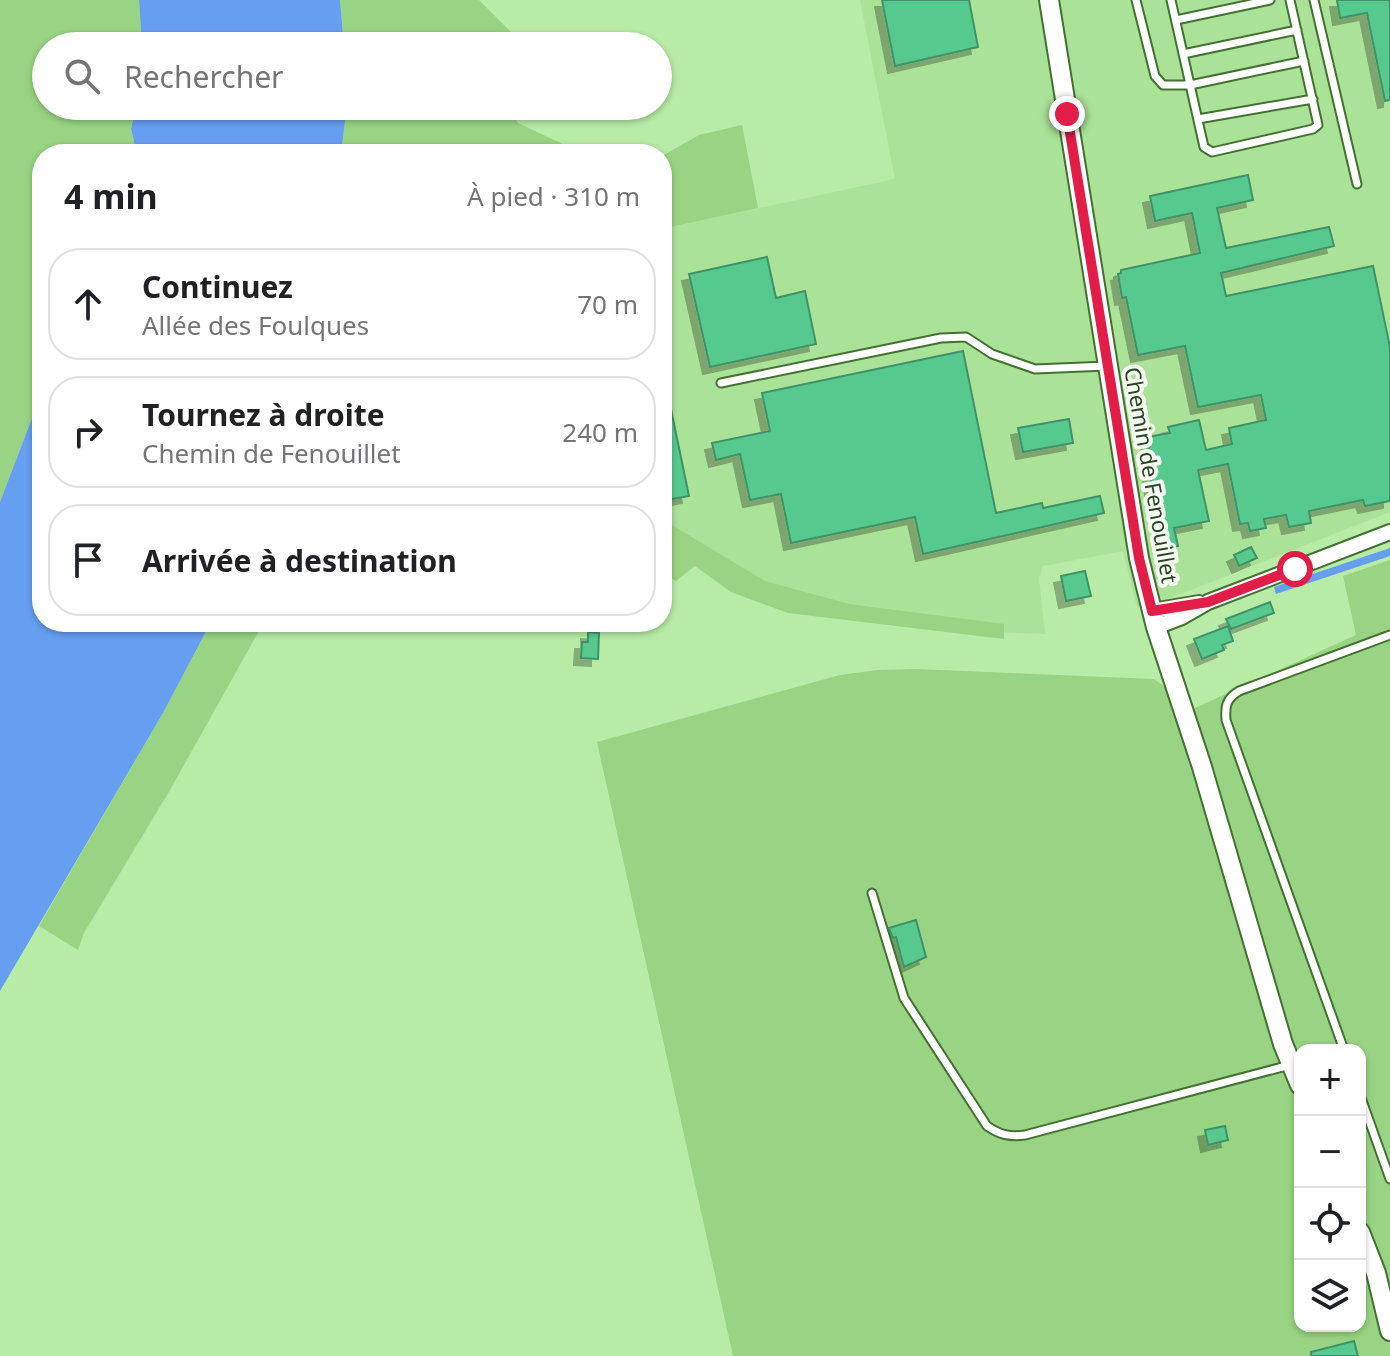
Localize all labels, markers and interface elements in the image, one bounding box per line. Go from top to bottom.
search box [32,32,672,120]
icon: search [60,54,104,98]
text: Rechercher [124,56,283,97]
route end [1049,96,1085,132]
text: 4 min [64,173,158,219]
text: À pied · 310 m [467,178,640,214]
text: Continuez [142,266,293,307]
icon: ahead [66,282,110,326]
text: 70 m [577,286,638,322]
text: Allée des Foulques [142,307,369,343]
street label: Chemin de Fenouillet [1118,365,1186,585]
text: Tournez à droite [142,394,385,435]
icon: right [66,410,110,454]
text: 240 m [562,414,638,450]
text: Chemin de Fenouillet [142,435,401,471]
icon: arrive [66,538,110,582]
text: Arrivée à destination [142,540,457,581]
route start [1277,551,1313,587]
map controls [1294,1044,1366,1332]
button: + [1294,1044,1366,1116]
button: − [1294,1116,1366,1188]
button: locate [1294,1188,1366,1260]
button: layers [1294,1260,1366,1332]

